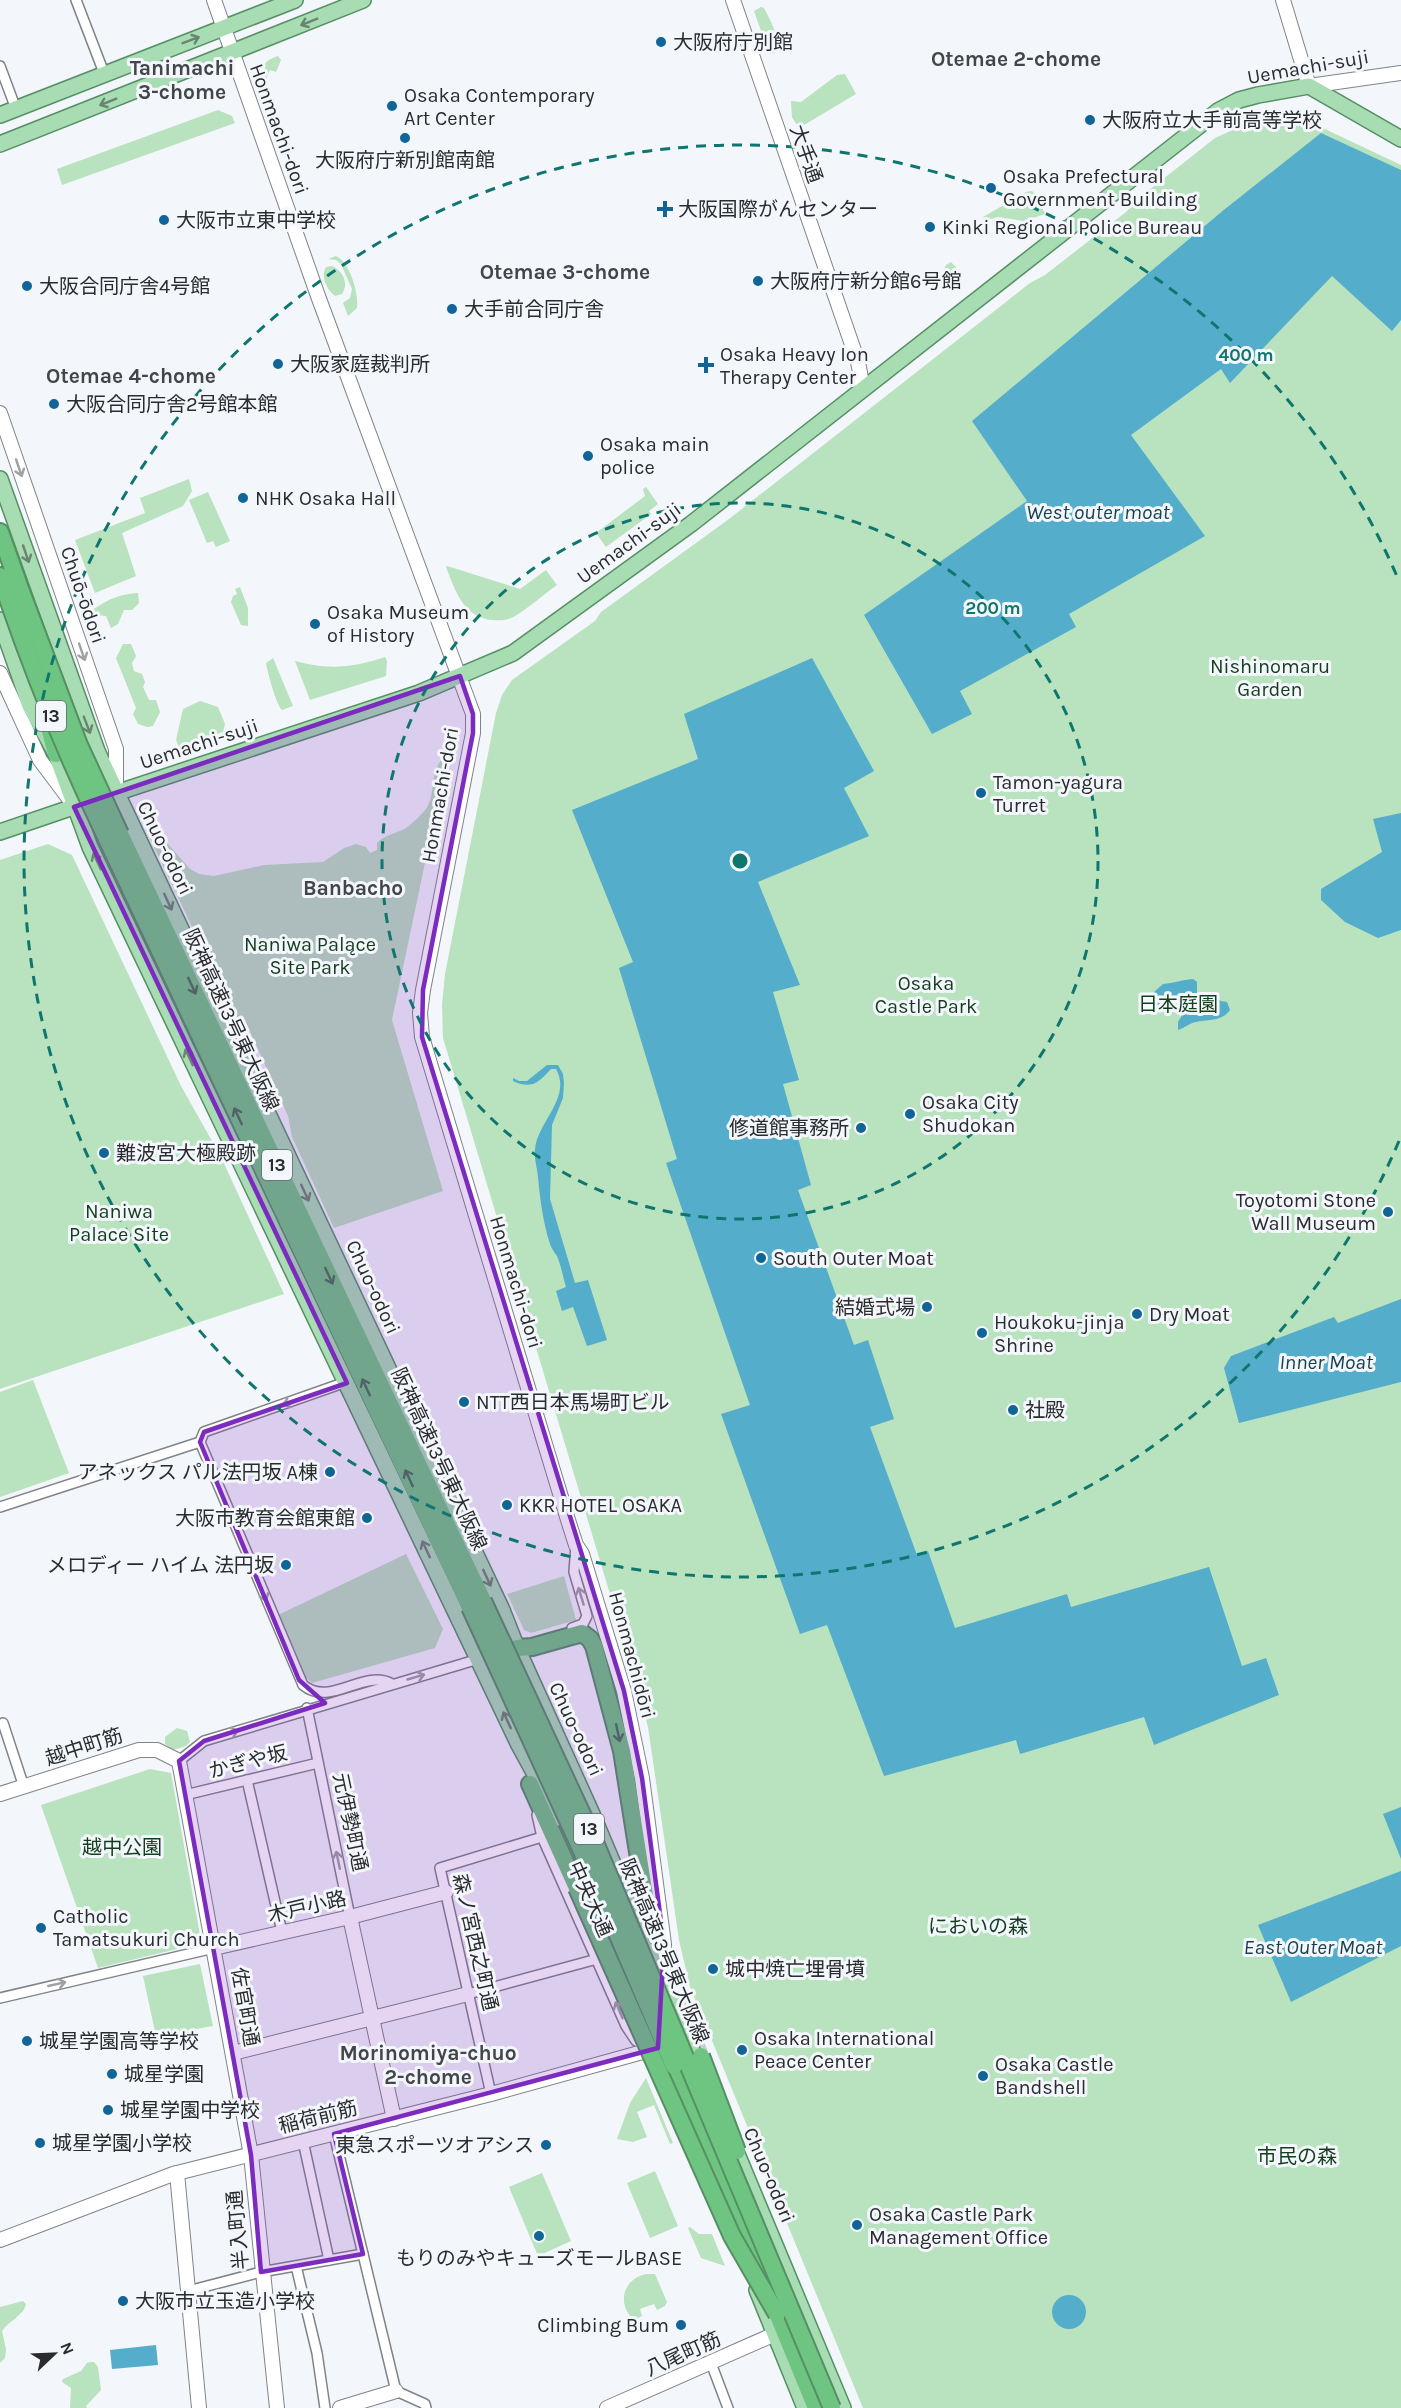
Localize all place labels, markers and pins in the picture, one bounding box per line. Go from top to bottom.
place label: 大阪府庁別館 [673,31,793,54]
marker: 大阪府庁別館 [654,35,668,49]
place label: Osaka Contemporary Art Center [404,84,595,130]
marker: Osaka Contemporary Art Center [385,99,399,113]
place label: 大阪府立大手前高等学校 [1102,109,1322,132]
marker: 大阪府立大手前高等学校 [1083,113,1097,127]
marker: 大阪府庁新別館南館 [398,131,412,145]
place label: 大阪府庁新別館南館 [315,149,495,172]
place label: Osaka Prefectural Government Building [1003,165,1197,211]
marker: Osaka Prefectural Government Building [984,181,998,195]
place label: 大阪国際がんセンター [678,198,878,221]
marker: 大阪国際がんセンター [656,200,674,218]
place label: 大阪市立東中学校 [176,209,336,232]
marker: 大阪市立東中学校 [157,213,171,227]
place label: Kinki Regional Police Bureau [942,216,1202,239]
marker: Kinki Regional Police Bureau [923,220,937,234]
place label: 大阪府庁新分館6号館 [770,270,961,293]
marker: 大阪府庁新分館6号館 [751,274,765,288]
place label: 大阪合同庁舎4号館 [39,275,210,298]
marker: 大阪合同庁舎4号館 [20,279,34,293]
place label: 大手前合同庁舎 [464,298,604,321]
marker: 大手前合同庁舎 [445,302,459,316]
place label: Osaka Heavy Ion Therapy Center [720,343,869,389]
place label: 大阪家庭裁判所 [290,353,430,376]
marker: Osaka Heavy Ion Therapy Center [697,356,715,374]
marker: 大阪家庭裁判所 [271,357,285,371]
place label: 大阪合同庁舎2号館本館 [66,393,278,416]
marker: 大阪合同庁舎2号館本館 [47,397,61,411]
place label: Osaka main police [600,433,709,479]
marker: Osaka main police [581,449,595,463]
place label: NHK Osaka Hall [255,487,396,510]
marker: NHK Osaka Hall [236,491,250,505]
place label: Osaka Museum of History [327,601,469,647]
marker: Osaka Museum of History [308,617,322,631]
place label: Tamon-yagura Turret [993,771,1123,817]
marker: Tamon-yagura Turret [974,786,988,800]
centre of rings [730,851,750,871]
place label: Osaka City Shudokan [922,1091,1019,1137]
marker: Osaka City Shudokan [903,1107,917,1121]
place label: 修道館事務所 [729,1117,849,1140]
marker: 修道館事務所 [854,1121,868,1135]
place label: 難波宮大極殿跡 [116,1142,256,1165]
marker: 難波宮大極殿跡 [97,1146,111,1160]
place label: Toyotomi Stone Wall Museum [1236,1189,1376,1235]
marker: Toyotomi Stone Wall Museum [1381,1205,1395,1219]
place label: South Outer Moat [773,1247,934,1270]
marker: South Outer Moat [754,1251,768,1265]
place label: 結婚式場 [835,1296,915,1319]
marker: 結婚式場 [920,1300,934,1314]
place label: Dry Moat [1149,1303,1230,1326]
marker: Dry Moat [1130,1307,1144,1321]
place label: Houkoku-jinja Shrine [994,1311,1125,1357]
marker: Houkoku-jinja Shrine [975,1326,989,1340]
place label: NTT西日本馬場町ビル [476,1391,670,1414]
marker: NTT西日本馬場町ビル [457,1395,471,1409]
place label: 社殿 [1025,1399,1065,1422]
marker: 社殿 [1006,1403,1020,1417]
place label: アネックス パル法円坂 A棟 [78,1461,318,1484]
marker: アネックス パル法円坂 A棟 [323,1465,337,1479]
place label: KKR HOTEL OSAKA [519,1494,682,1517]
marker: KKR HOTEL OSAKA [500,1498,514,1512]
place label: 大阪市教育会館東館 [175,1507,355,1530]
marker: 大阪市教育会館東館 [360,1511,374,1525]
place label: メロディー ハイム 法円坂 [47,1554,274,1577]
marker: メロディー ハイム 法円坂 [279,1558,293,1572]
place label: Catholic Tamatsukuri Church [53,1905,240,1951]
marker: Catholic Tamatsukuri Church [34,1921,48,1935]
place label: 城中焼亡埋骨墳 [725,1958,865,1981]
marker: 城中焼亡埋骨墳 [706,1962,720,1976]
place label: Osaka International Peace Center [754,2027,934,2073]
place label: 城星学園高等学校 [39,2030,199,2053]
marker: 城星学園高等学校 [20,2034,34,2048]
marker: Osaka International Peace Center [735,2043,749,2057]
place label: Osaka Castle Bandshell [995,2053,1114,2099]
place label: 城星学園 [124,2063,204,2086]
marker: 城星学園 [105,2067,119,2081]
marker: Osaka Castle Bandshell [976,2069,990,2083]
place label: 城星学園中学校 [120,2099,260,2122]
marker: 城星学園中学校 [101,2103,115,2117]
place label: 城星学園小学校 [52,2132,192,2155]
place label: 東急スポーツオアシス [335,2134,534,2157]
marker: 城星学園小学校 [33,2136,47,2150]
marker: 東急スポーツオアシス [539,2138,553,2152]
place label: Osaka Castle Park Management Office [869,2203,1048,2249]
marker: Osaka Castle Park Management Office [850,2218,864,2232]
marker: もりのみやキューズモールBASE [532,2229,546,2243]
place label: もりのみやキューズモールBASE [396,2247,682,2270]
place label: 大阪市立玉造小学校 [135,2290,315,2313]
marker: 大阪市立玉造小学校 [116,2294,130,2308]
place label: Climbing Bum [537,2314,669,2337]
marker: Climbing Bum [674,2318,688,2332]

